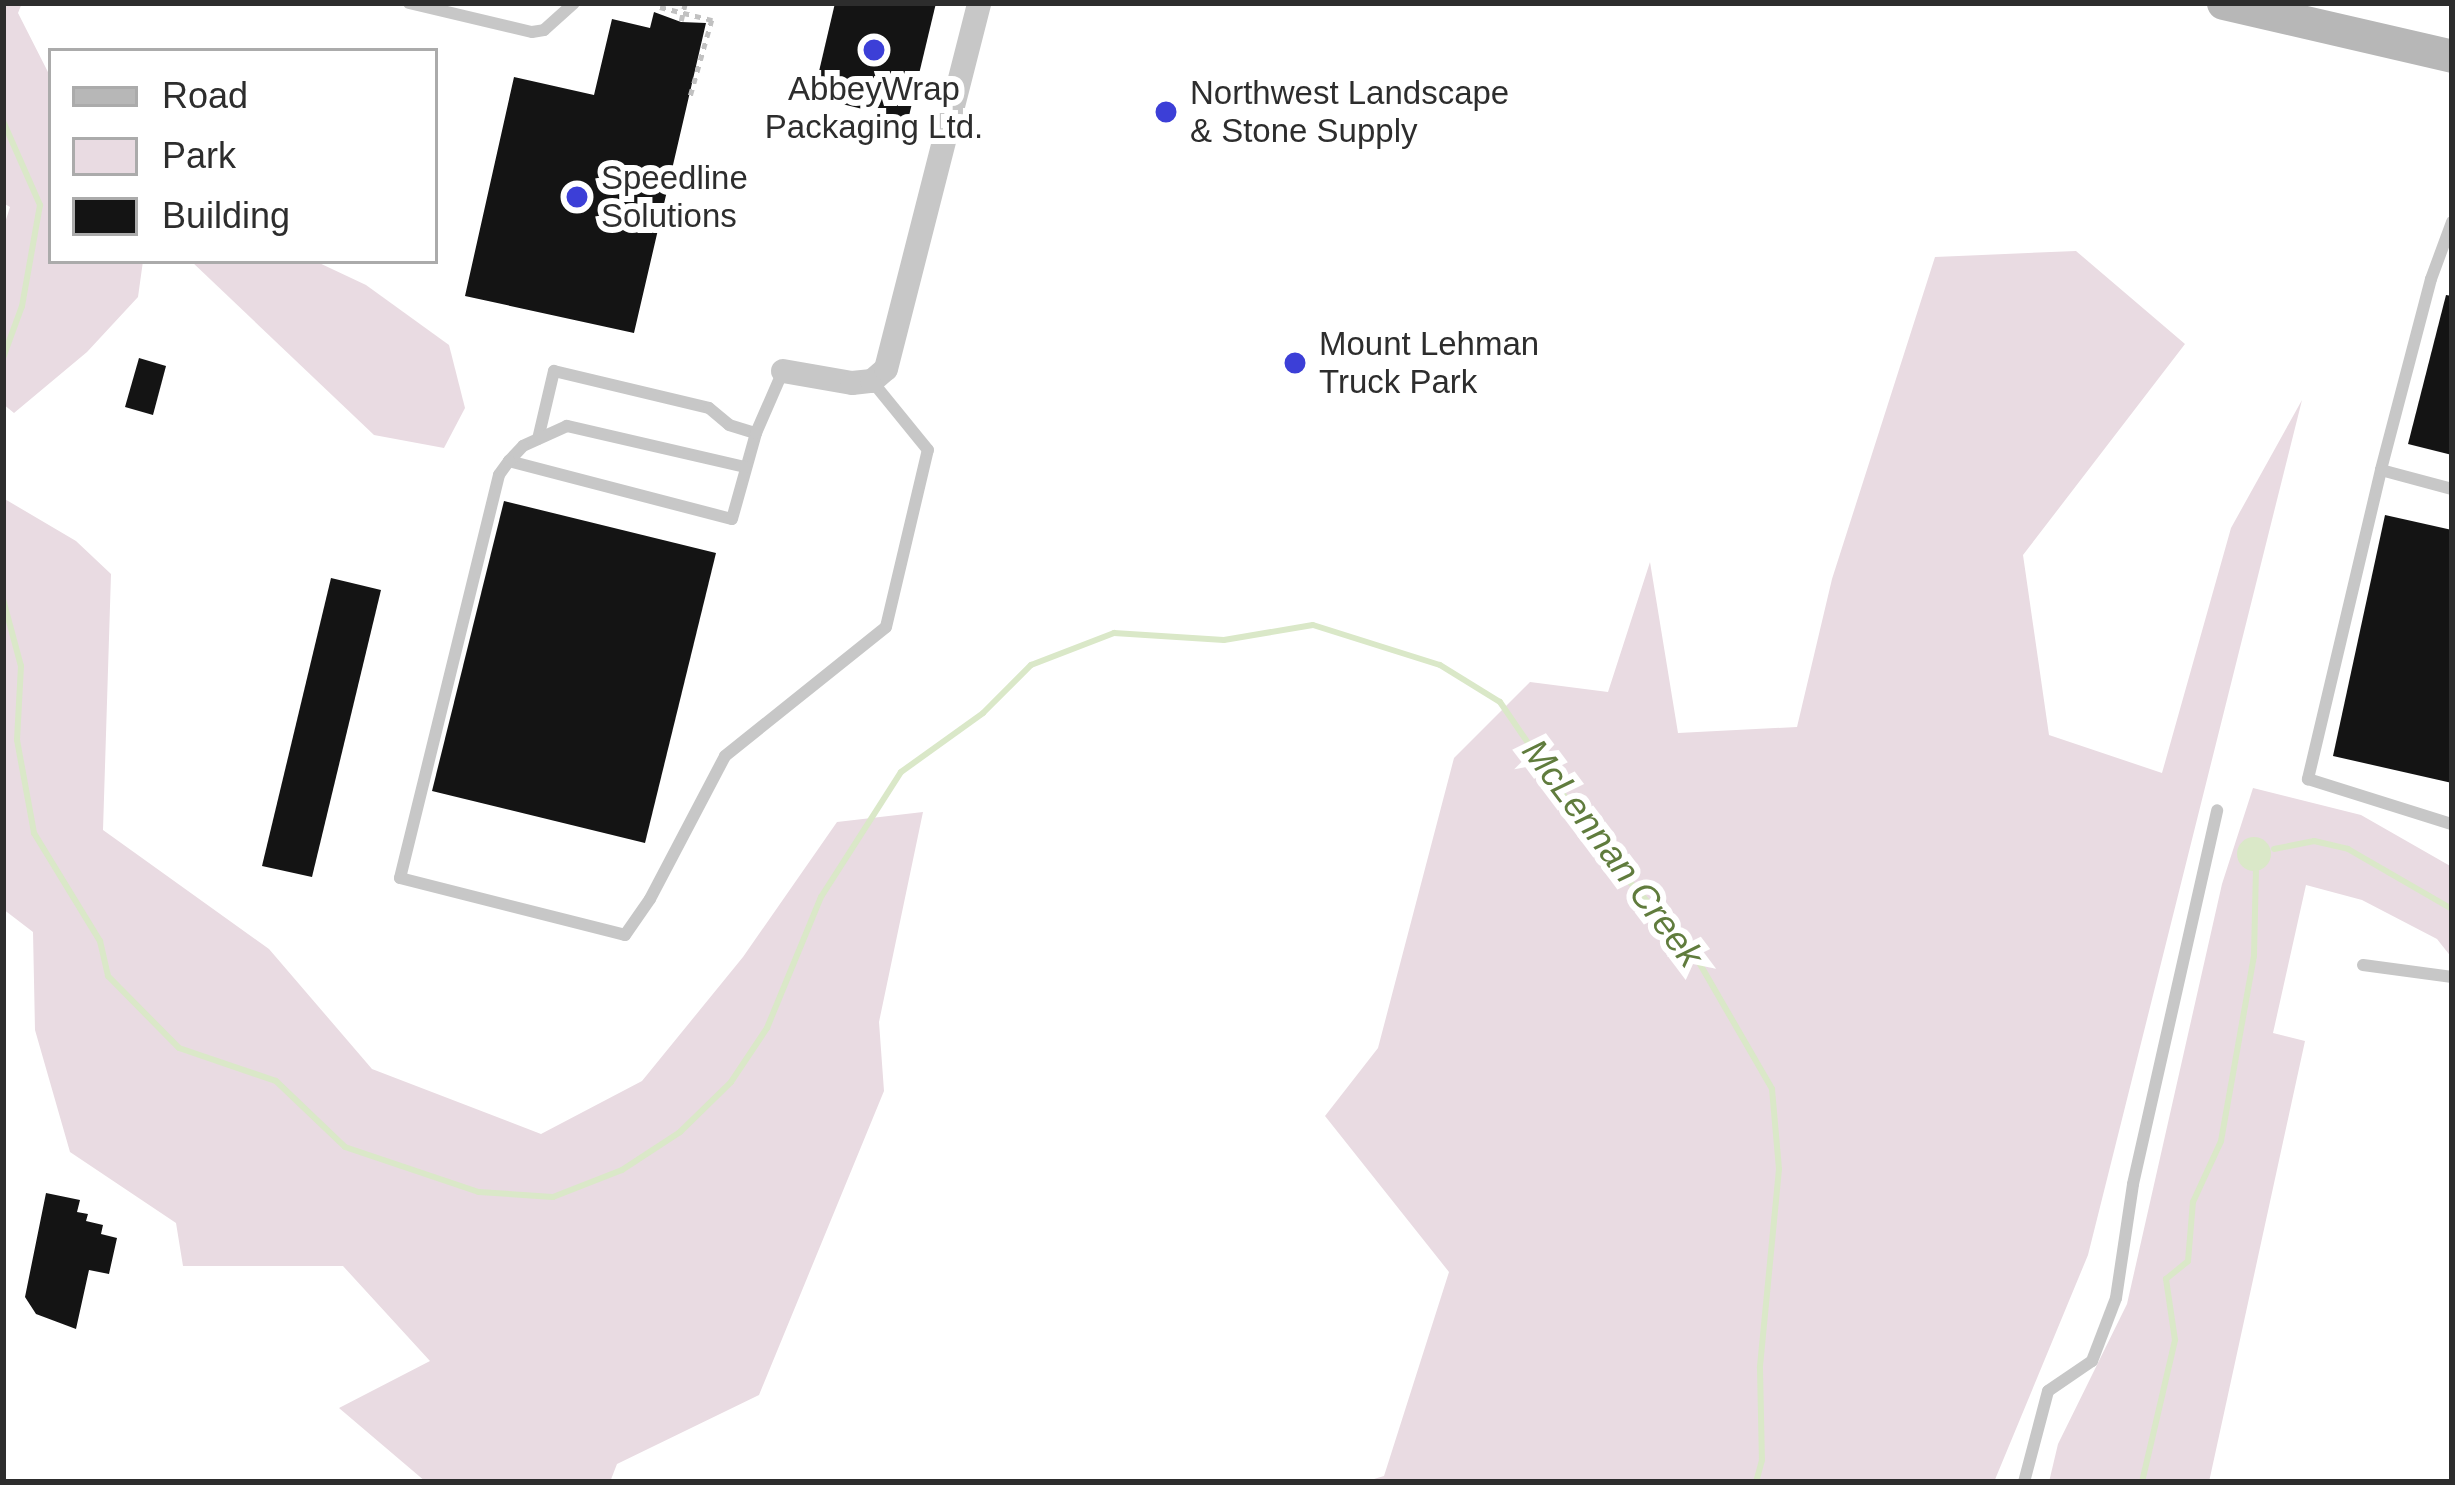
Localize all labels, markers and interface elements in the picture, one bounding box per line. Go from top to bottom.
marker: AbbeyWrap Packaging Ltd. [861,37,887,63]
legend [48,48,438,264]
place label: AbbeyWrap Packaging Ltd. [765,69,983,147]
place label: Northwest Landscape & Stone Supply [1190,73,1509,151]
text: Road [162,75,248,116]
marker: Northwest Landscape & Stone Supply [1153,99,1179,125]
text: Park [162,135,236,176]
place label: Speedline Solutions [601,158,748,236]
marker: Speedline Solutions [564,184,590,210]
text: Building [162,195,290,236]
place label: Mount Lehman Truck Park [1319,324,1539,402]
marker: Mount Lehman Truck Park [1282,350,1308,376]
water label: McLennan Creek [1513,731,1713,975]

